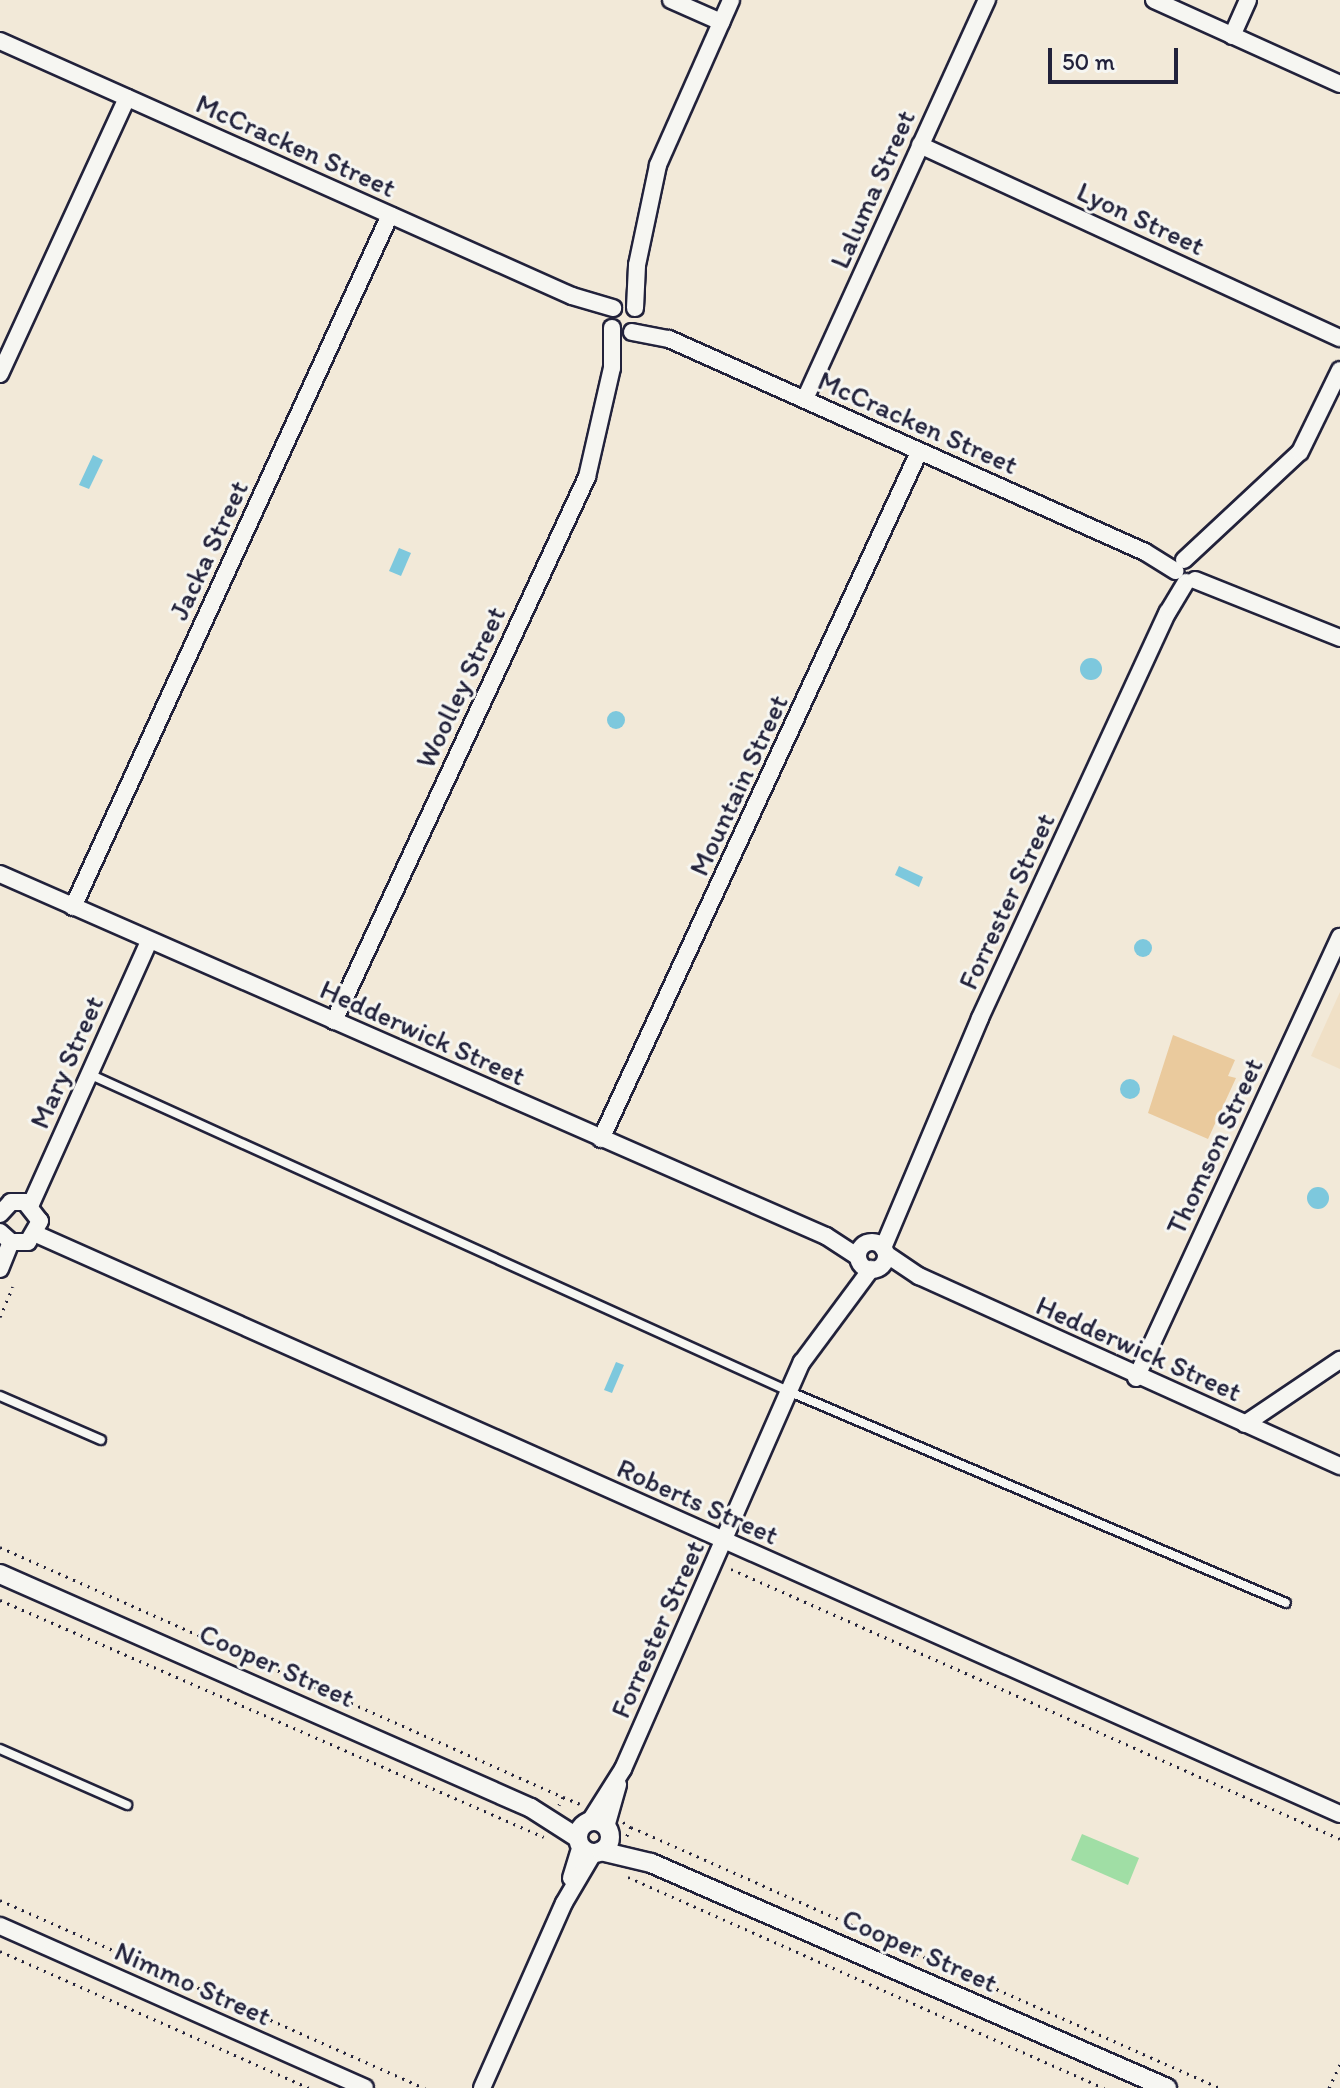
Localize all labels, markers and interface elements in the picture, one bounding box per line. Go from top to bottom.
scale bar [1052,32,1182,82]
text: 50 m [1062,47,1115,76]
street label: McCracken Street [191,86,401,204]
street label: Laluma Street [822,105,922,273]
street label: Lyon Street [1072,174,1210,262]
street label: McCracken Street [813,363,1023,481]
street label: Jacka Street [161,475,255,625]
street label: Woolley Street [408,601,512,773]
street label: Mountain Street [681,689,795,881]
street label: Forrester Street [951,808,1061,994]
street label: Hedderwick Street [315,972,531,1092]
street label: Mary Street [22,991,110,1133]
street label: Thomson Street [1158,1053,1270,1239]
street label: Hedderwick Street [1031,1288,1247,1408]
street label: Roberts Street [612,1451,784,1551]
street label: Forrester Street [603,1535,711,1723]
street label: Cooper Street [194,1616,360,1714]
street label: Cooper Street [837,1901,1003,1999]
street label: Nimmo Street [110,1934,276,2032]

